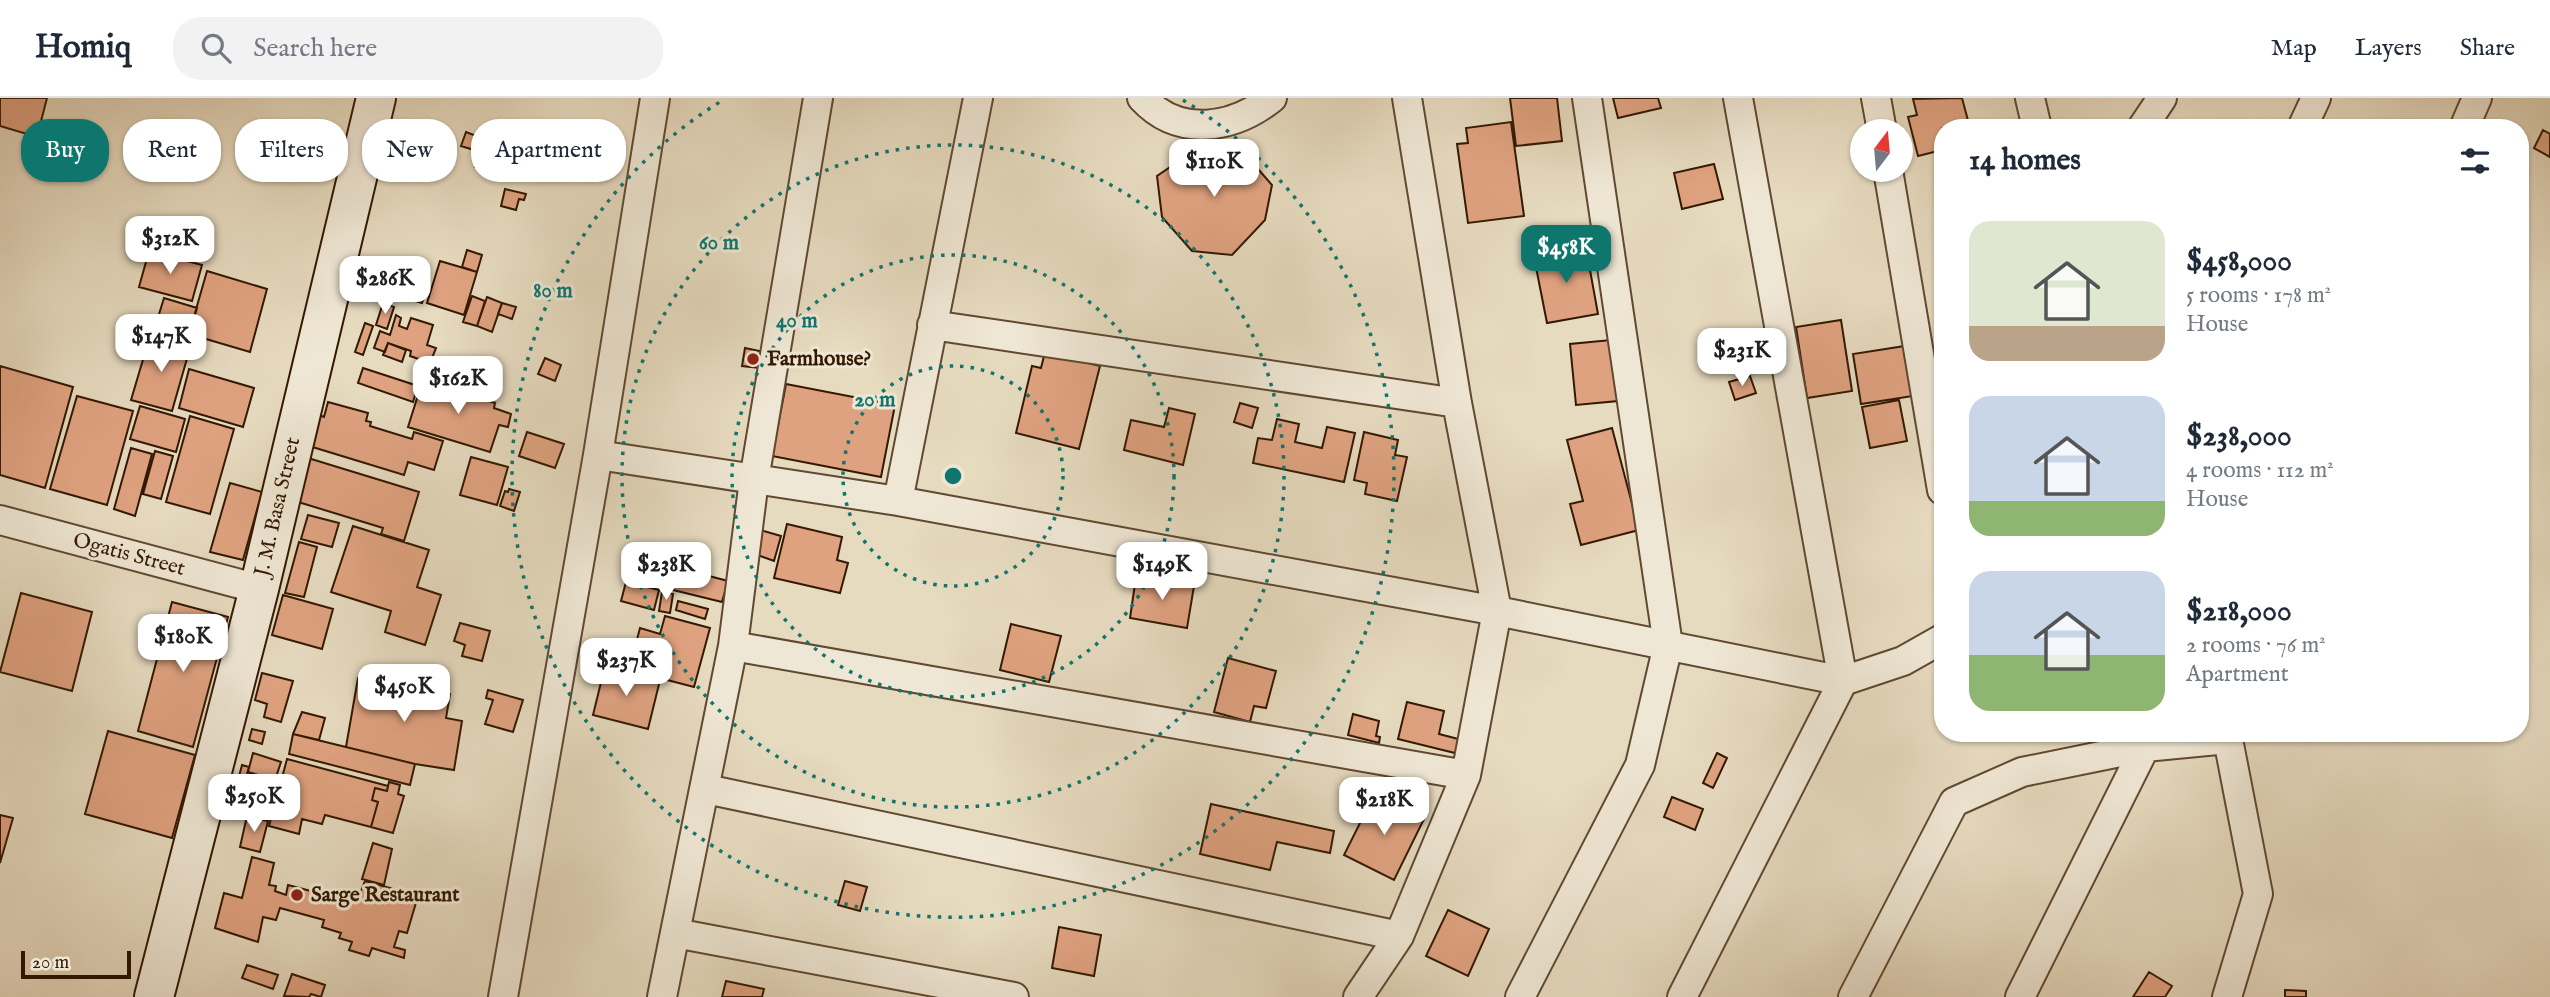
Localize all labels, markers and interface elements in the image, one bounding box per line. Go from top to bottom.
search box [173,17,663,80]
text: Homiq [35,27,131,69]
icon: search [197,29,235,67]
text: Search here [253,32,377,65]
text: Map [2271,33,2317,64]
text: Layers [2355,33,2422,64]
text: Share [2460,33,2515,64]
chip: Buy [21,119,109,182]
chip: Rent [123,119,221,182]
chip: Filters [235,119,348,182]
chip: New [362,119,457,182]
chip: Apartment [471,119,626,182]
north arrow [1850,119,1913,182]
map controls [1850,119,1913,182]
pin: $110K [1165,140,1263,199]
text: 14 homes [1969,142,2081,180]
icon: filters [2456,142,2494,180]
text: $110K [1185,147,1243,176]
pin: $312K [121,216,219,276]
text: $312K [141,224,199,253]
pin: $458K [1517,226,1615,285]
text: 60 m [699,230,740,257]
text: $458K [1537,233,1595,262]
text: $458,000 [2186,243,2292,281]
icon: home [2025,249,2109,333]
pin: $286K [336,256,434,316]
text: $286K [356,264,414,293]
text: 80 m [533,278,573,305]
text: 5 rooms · 178 m² [2186,281,2331,310]
text: 40 m [776,308,818,335]
text: House [2186,310,2248,339]
pin: $147K [112,314,210,374]
text: $147K [131,322,191,351]
pin: $231K [1693,328,1791,388]
text: $231K [1713,336,1771,365]
place label: Farmhouse? [767,346,871,373]
marker: Farmhouse? [745,351,761,367]
pin: $162K [409,356,507,416]
text: $162K [429,364,487,393]
text: 20 m [855,387,896,414]
text: $238,000 [2186,418,2292,456]
icon: home [2025,424,2109,508]
street label: J. M. Basa Street [248,435,307,581]
text: 4 rooms · 112 m² [2186,456,2334,485]
centre of rings [941,464,965,488]
text: House [2186,485,2248,514]
street label: Ogatis Street [70,527,188,583]
pin: $238K [617,542,715,602]
pin: $149K [1113,542,1211,602]
text: $238K [637,550,695,579]
text: $149K [1132,550,1192,579]
text: $218,000 [2186,593,2292,631]
icon: home [2025,599,2109,683]
pin: $180K [134,614,232,674]
text: $180K [154,622,212,651]
text: 2 rooms · 76 m² [2186,631,2326,660]
pin: $237K [577,638,675,698]
text: $237K [596,646,656,675]
text: Apartment [2186,660,2289,689]
pin: $450K [355,664,453,724]
text: $450K [374,672,434,701]
pin: $250K [205,774,303,834]
pin: $218K [1335,778,1433,837]
text: $250K [224,782,284,811]
text: $218K [1355,785,1413,814]
place label: Sarge Restaurant [311,882,460,909]
marker: Sarge Restaurant [289,887,305,903]
scale bar [21,948,131,980]
text: 20 m [32,951,69,975]

